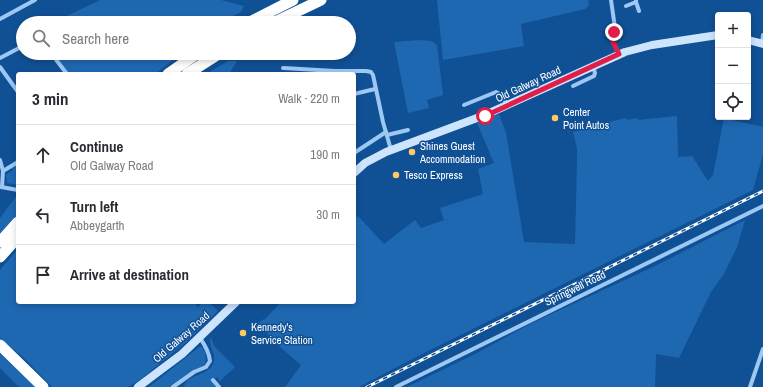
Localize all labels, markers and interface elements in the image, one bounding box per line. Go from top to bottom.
map controls [715,12,751,120]
button: + [715,12,751,48]
search box [16,16,356,60]
route end [605,23,623,41]
icon: search [30,27,52,49]
text: Search here [62,28,129,49]
button: − [715,48,751,84]
street label: Old Galway Road [493,63,563,105]
button: locate [715,84,751,120]
text: 3 min [32,87,68,110]
text: Walk · 220 m [278,90,340,107]
place label: Center Point Autos [563,105,610,132]
route start [476,107,494,125]
marker: Center Point Autos [550,113,560,123]
text: Continue [70,136,123,157]
place label: Shines Guest Accommodation [419,139,485,166]
icon: ahead [32,144,54,166]
text: 190 m [310,146,340,163]
marker: Shines Guest Accommodation [407,147,417,157]
text: Old Galway Road [70,157,154,174]
place label: Tesco Express [404,168,463,182]
marker: Tesco Express [391,170,401,180]
text: Turn left [70,196,118,217]
icon: left [32,204,54,226]
text: 30 m [316,206,340,223]
text: Abbeygarth [70,217,125,234]
icon: arrive [32,264,54,286]
text: Arrive at destination [70,264,189,285]
street label: Springwell Road [542,267,608,309]
street label: Old Galway Road [150,309,212,365]
place label: Kennedy's Service Station [251,320,313,347]
marker: Kennedy's Service Station [238,328,248,338]

